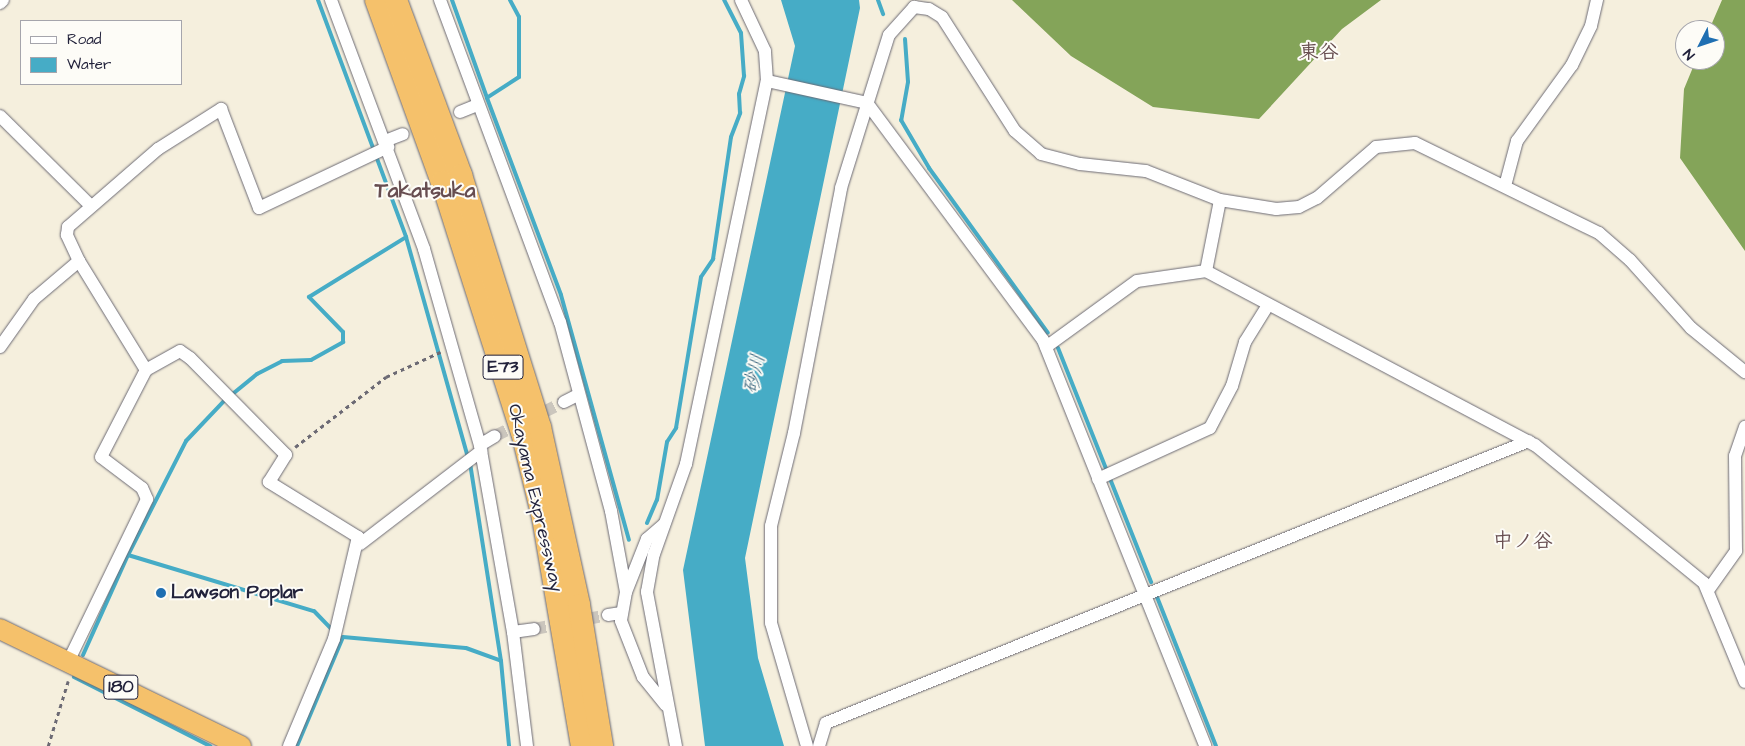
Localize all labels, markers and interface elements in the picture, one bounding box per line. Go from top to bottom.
legend [20,20,182,85]
north arrow [1675,20,1725,70]
text: Road [67,29,101,50]
district label: 東谷 [1299,40,1339,64]
text: N [1679,44,1700,64]
text: Water [67,54,111,75]
district label: Takatsuka [375,178,475,204]
road number: E73 [482,352,524,382]
water label: 砂川 [739,352,771,396]
street label: Okayama Expressway [502,402,568,594]
district label: 中ノ谷 [1493,529,1553,553]
place label: Lawson Poplar [171,582,303,604]
marker: Lawson Poplar [155,587,167,599]
road number: 180 [102,672,140,702]

